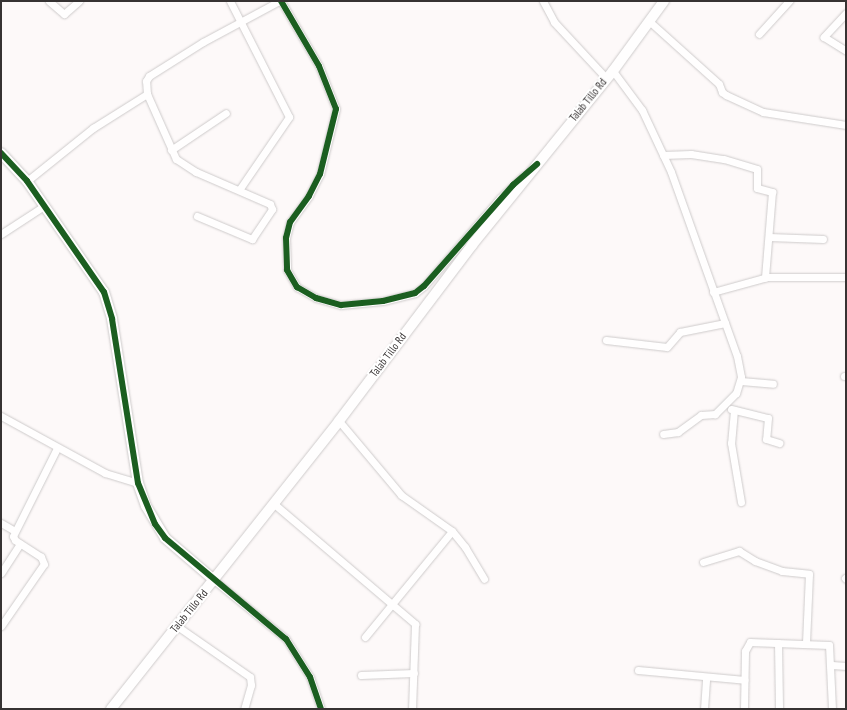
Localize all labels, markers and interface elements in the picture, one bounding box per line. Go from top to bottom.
street label: Talab Tillo Rd [567,76,609,124]
street label: Talab Tillo Rd [367,330,409,380]
street label: Talab Tillo Rd [168,587,210,635]

